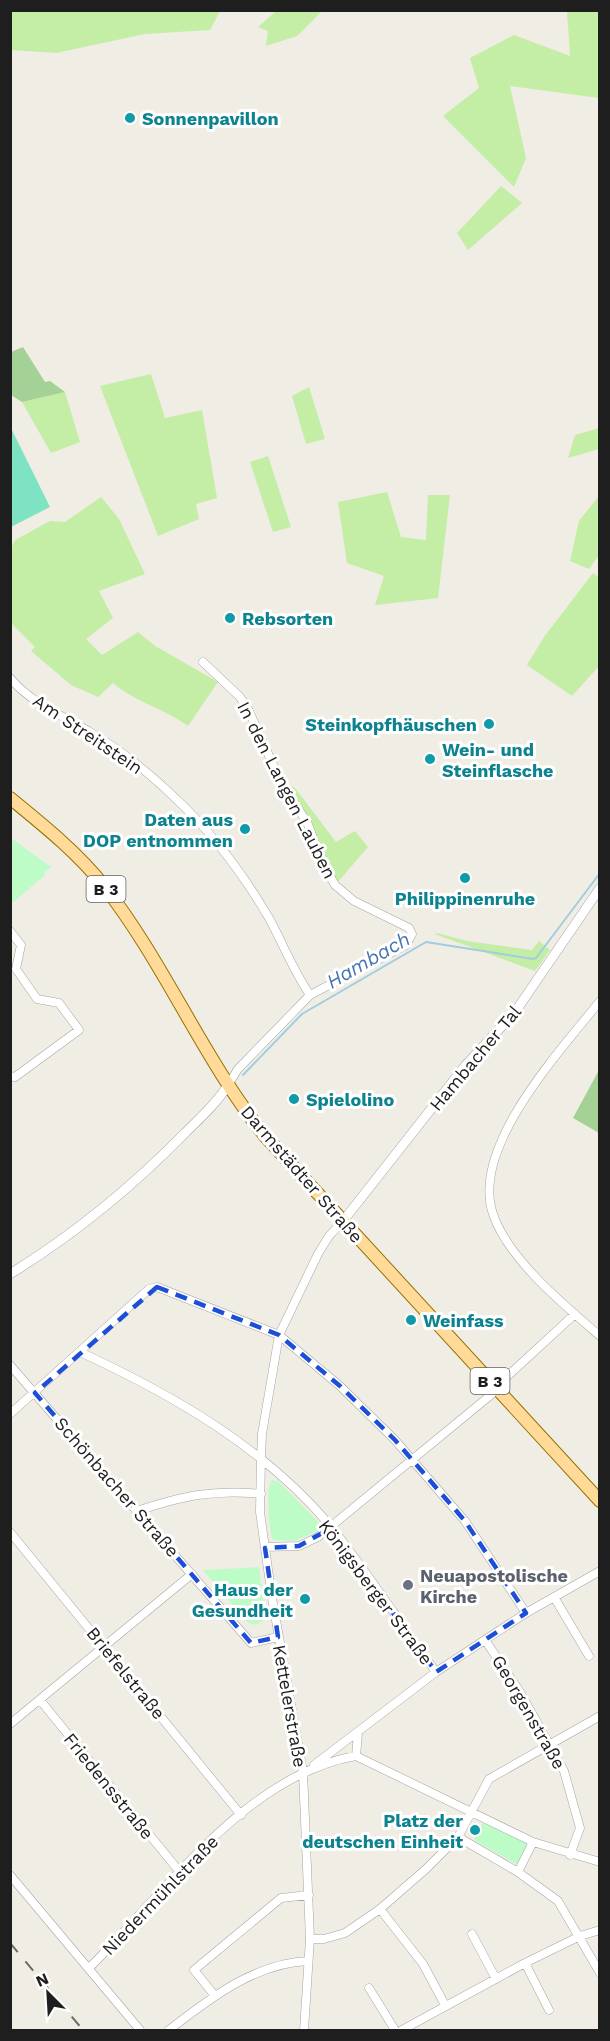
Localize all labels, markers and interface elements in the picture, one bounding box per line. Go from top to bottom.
place label: Sonnenpavillon [142,108,279,129]
marker: Sonnenpavillon [123,111,137,125]
place label: Rebsorten [242,608,333,629]
marker: Rebsorten [223,611,237,625]
street label: Am Streitstein [29,690,147,778]
street label: In den Langen Lauben [233,698,341,882]
place label: Steinkopfhäuschen [305,714,477,735]
marker: Steinkopfhäuschen [482,717,496,731]
place label: Wein- und Steinflasche [442,739,554,781]
marker: Wein- und Steinflasche [423,752,437,766]
place label: Daten aus DOP entnommen [83,809,233,851]
marker: Daten aus DOP entnommen [238,822,252,836]
marker: Philippinenruhe [458,871,472,885]
road number: B 3 [86,876,126,902]
place label: Philippinenruhe [395,888,535,909]
water label: Hambach [322,926,414,994]
street label: Hambacher Tal [425,1001,525,1115]
place label: Spielolino [306,1089,394,1110]
marker: Spielolino [287,1092,301,1106]
street label: Darmstädter Straße [237,1101,367,1247]
place label: Weinfass [423,1310,504,1331]
marker: Weinfass [404,1313,418,1327]
road number: B 3 [470,1368,510,1394]
street label: Schönbacher Straße [50,1413,184,1561]
street label: Königsberger Straße [315,1515,437,1669]
place label: Neuapostolische Kirche [420,1565,568,1607]
marker: Neuapostolische Kirche [401,1578,415,1592]
place label: Haus der Gesundheit [192,1579,293,1621]
marker: Haus der Gesundheit [298,1592,312,1606]
street label: Briefelstraße [82,1623,170,1723]
street label: Kettelerstraße [269,1643,311,1769]
street label: Georgenstraße [488,1651,570,1773]
street label: Friedensstraße [60,1729,158,1843]
place label: Platz der deutschen Einheit [302,1810,463,1852]
marker: Platz der deutschen Einheit [468,1823,482,1837]
street label: Niedermühlstraße [98,1831,222,1959]
north arrow [18,1963,78,2023]
text: N [33,1969,51,1991]

